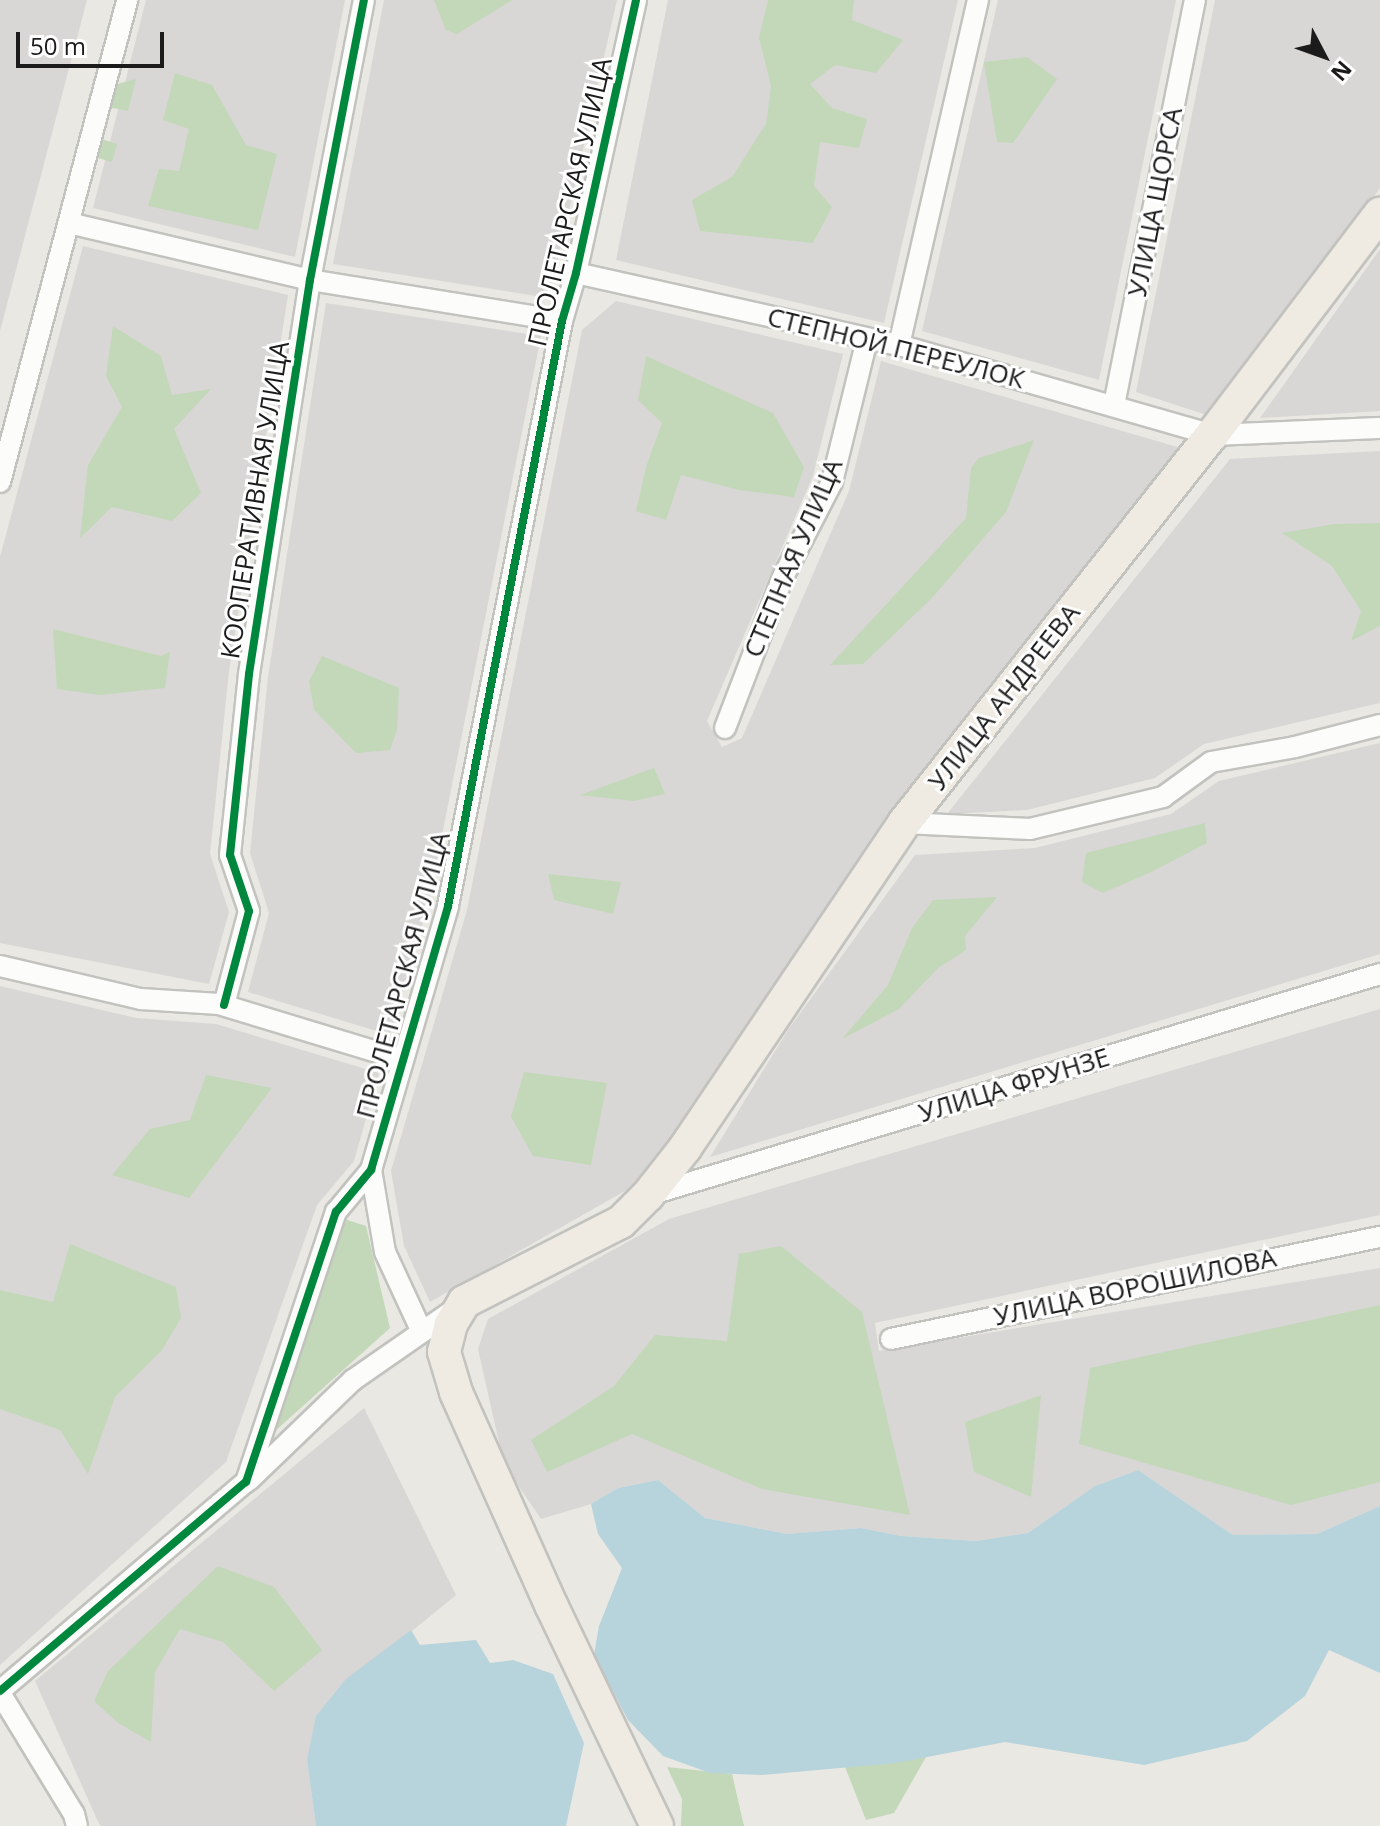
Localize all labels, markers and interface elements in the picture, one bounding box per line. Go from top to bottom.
scale bar [20,16,168,66]
north arrow [1284,16,1364,96]
text: 50 m [30,29,86,62]
street label: ПРОЛЕТАРСКАЯ УЛИЦА [522,55,618,349]
text: N [1325,55,1359,88]
street label: УЛИЦА ЩОРСА [1121,105,1189,299]
street label: СТЕПНОЙ ПЕРЕУЛОК [764,301,1028,395]
street label: КООПЕРАТИВНАЯ УЛИЦА [214,339,296,661]
street label: СТЕПНАЯ УЛИЦА [737,454,849,662]
street label: УЛИЦА АНДРЕЕВА [922,598,1086,796]
street label: ПРОЛЕТАРСКАЯ УЛИЦА [350,828,456,1122]
street label: УЛИЦА ФРУНЗЕ [915,1041,1113,1129]
street label: УЛИЦА ВОРОШИЛОВА [991,1242,1279,1332]

